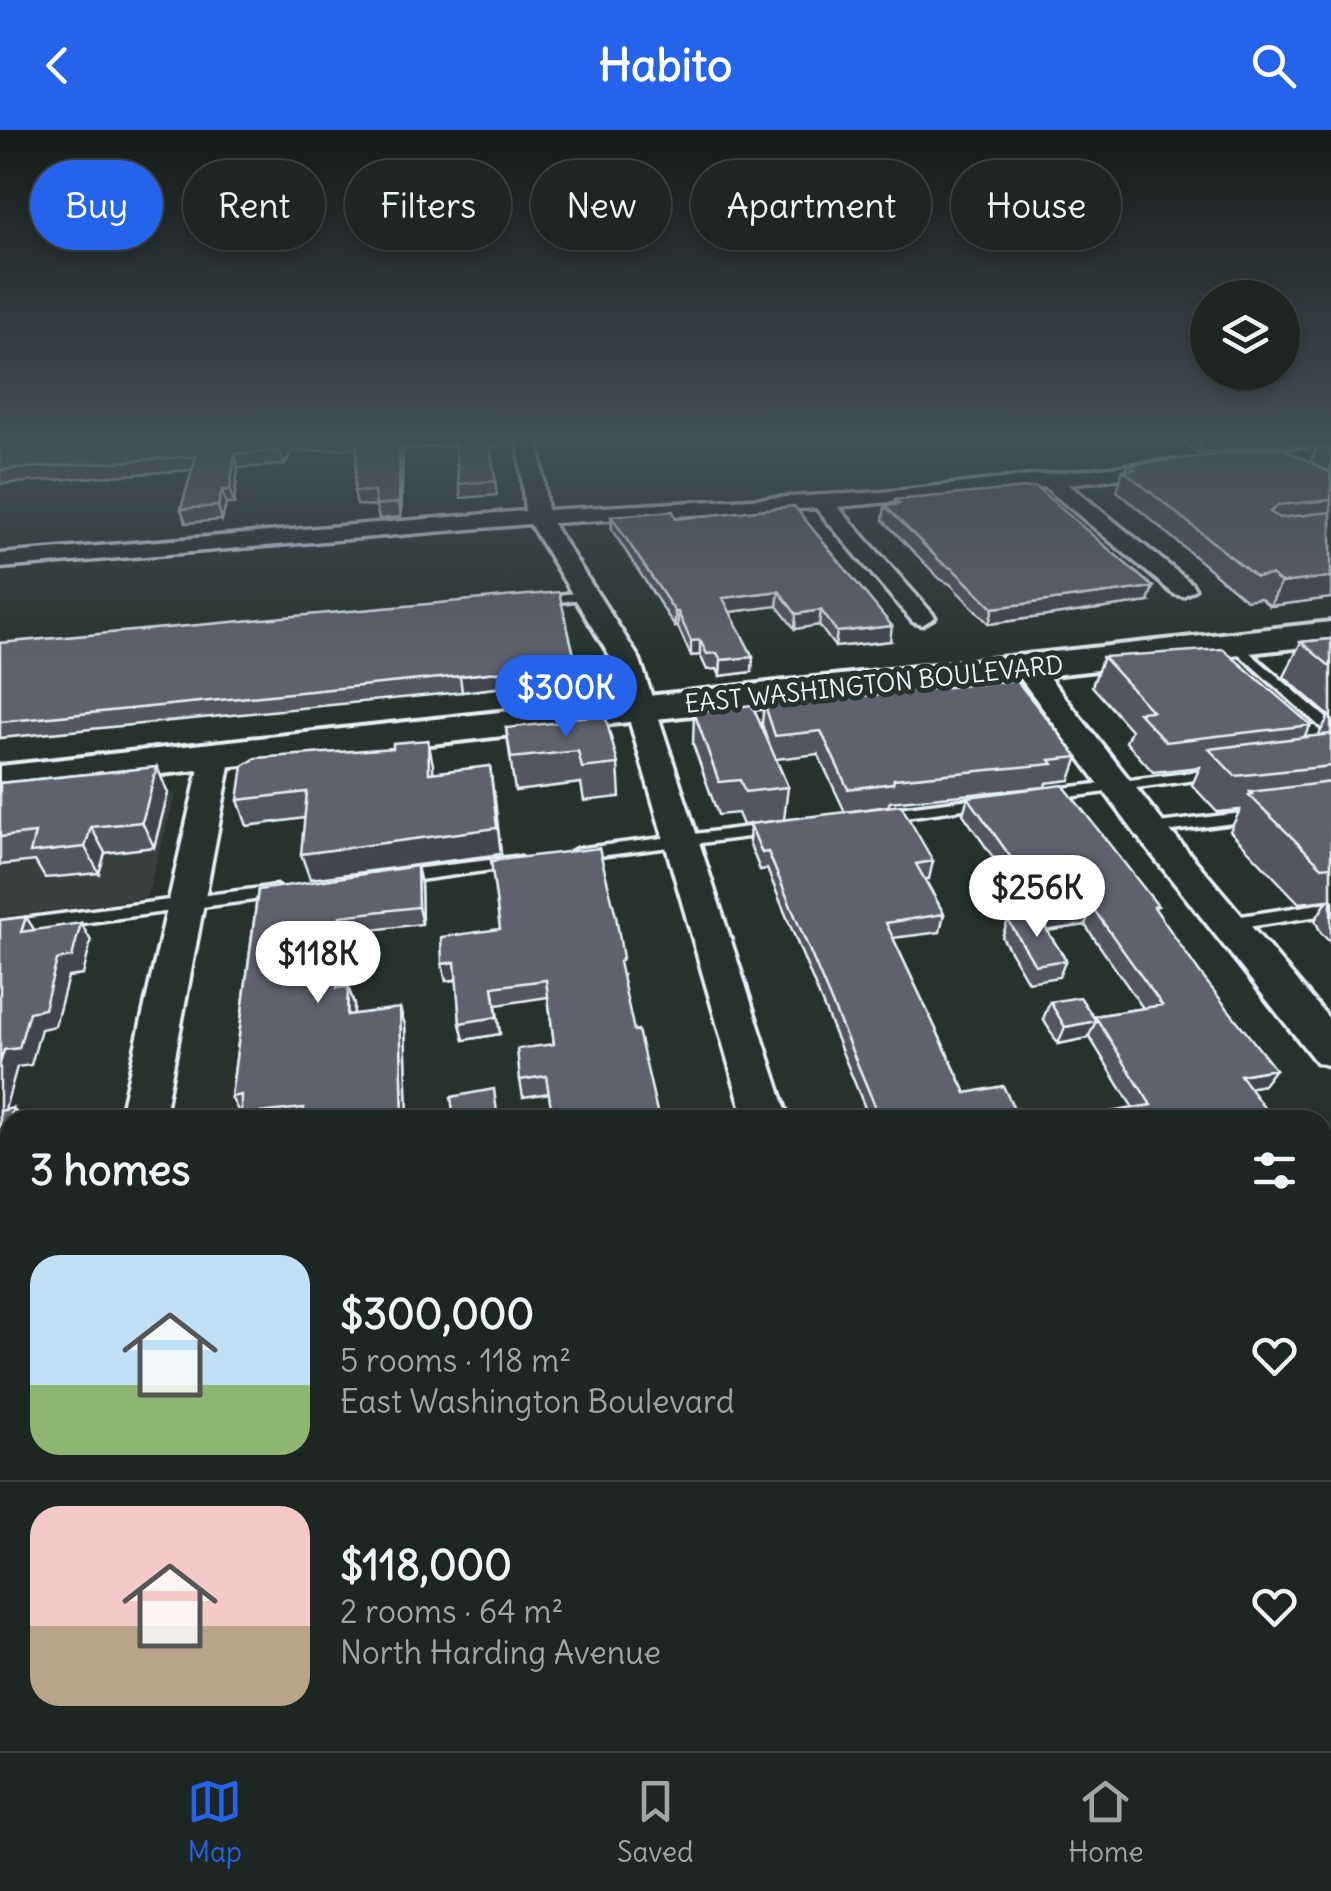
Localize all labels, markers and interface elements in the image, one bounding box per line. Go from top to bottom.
text: Habito [599,37,732,93]
icon: back [30,38,85,93]
icon: search [1246,38,1301,93]
chip: Buy [30,160,163,250]
chip: Rent [183,160,325,250]
chip: Filters [345,160,511,250]
chip: New [531,160,671,250]
chip: Apartment [691,160,931,250]
chip: House [951,160,1121,250]
map controls [1190,280,1300,390]
button: layers [1190,280,1300,390]
street label: EAST WASHINGTON BOULEVARD [683,648,1065,720]
pin: $300K [496,655,636,740]
text: $300K [517,667,615,708]
pin: $256K [967,855,1107,940]
text: $256K [991,867,1083,908]
pin: $118K [248,921,388,1006]
text: $118K [278,933,358,974]
icon: filters [1247,1143,1302,1198]
text: 3 homes [30,1144,190,1196]
text: $300,000 [340,1288,534,1340]
icon: home [110,1295,230,1415]
icon: heart [1247,1328,1302,1383]
text: 5 rooms · 118 m² [340,1340,571,1381]
text: East Washington Boulevard [340,1381,735,1422]
text: $118,000 [340,1539,512,1591]
icon: home [110,1546,230,1666]
icon: heart [1247,1579,1302,1634]
text: 2 rooms · 64 m² [340,1591,563,1632]
text: North Harding Avenue [340,1632,661,1673]
tab: Map [187,1774,242,1870]
tab: Saved [617,1774,694,1870]
tab: Home [1068,1774,1144,1870]

